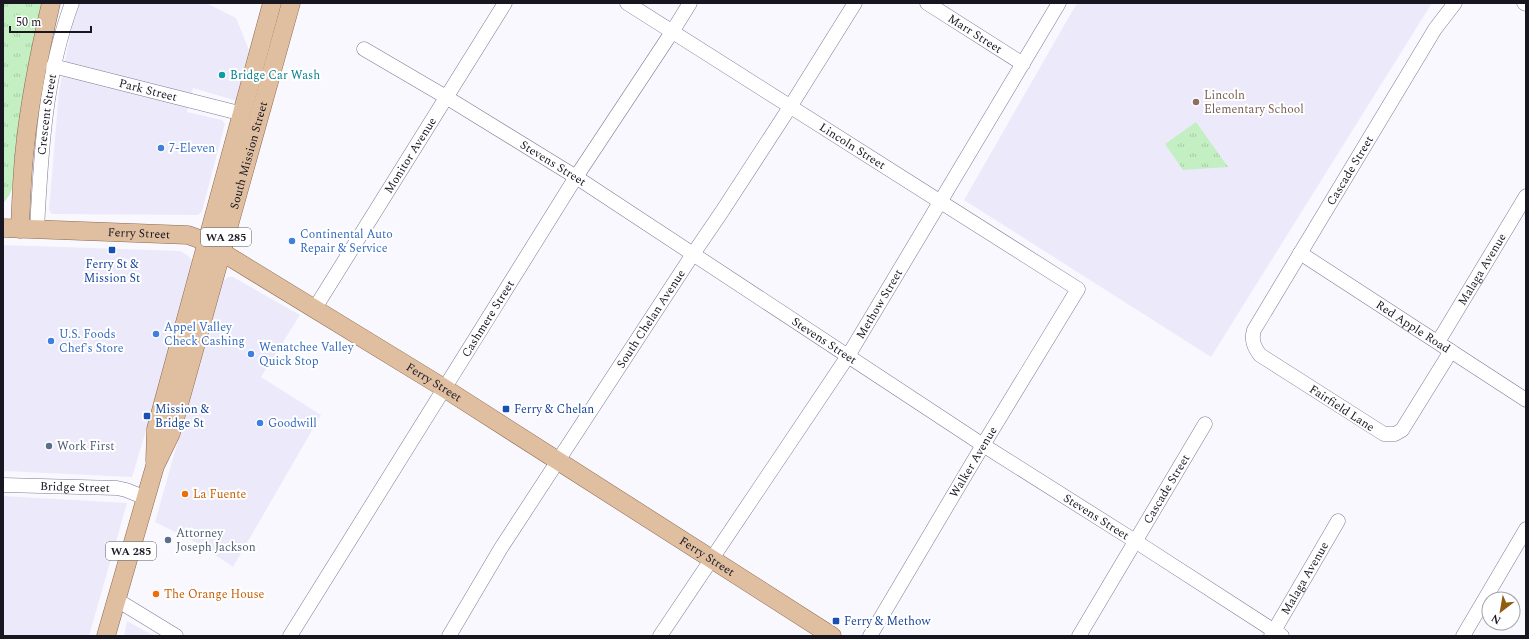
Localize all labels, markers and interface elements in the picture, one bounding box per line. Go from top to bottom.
scale bar [10,8,91,34]
street label: Marr Street [944,9,1006,58]
text: 50 m [16,13,41,32]
place label: Bridge Car Wash [230,66,320,85]
marker: Bridge Car Wash [217,70,227,80]
street label: Crescent Street [33,72,62,156]
street label: Park Street [117,74,179,107]
place label: Lincoln Elementary School [1204,86,1304,119]
marker: Lincoln Elementary School [1191,97,1201,107]
street label: South Mission Street [225,99,273,212]
street label: Monitor Avenue [380,113,442,197]
street label: Lincoln Street [815,118,889,175]
street label: Cascade Street [1322,132,1379,209]
street label: Stevens Street [516,136,590,191]
place label: 7-Eleven [169,139,215,158]
marker: 7-Eleven [156,143,166,153]
street label: Ferry Street [107,223,171,244]
place label: Continental Auto Repair & Service [300,225,393,258]
road number: WA 285 [201,228,251,246]
street label: Malaga Avenue [1453,229,1512,309]
marker: Continental Auto Repair & Service [287,236,297,246]
marker: Ferry St & Mission St [107,245,117,255]
place label: Ferry St & Mission St [84,255,140,288]
street label: South Chelan Avenue [612,266,691,372]
street label: Methow Street [851,266,908,343]
street label: Cashmere Street [457,276,520,361]
street label: Red Apple Road [1372,296,1454,358]
street label: Stevens Street [788,312,861,369]
place label: Appel Valley Check Cashing [164,318,245,351]
place label: U.S. Foods Chef's Store [59,325,124,358]
marker: Appel Valley Check Cashing [151,329,161,339]
marker: U.S. Foods Chef's Store [46,336,56,346]
place label: Wenatchee Valley Quick Stop [259,338,355,371]
marker: Wenatchee Valley Quick Stop [246,349,256,359]
street label: Ferry Street [402,358,465,407]
street label: Fairfield Lane [1305,380,1378,437]
place label: Mission & Bridge St [155,400,210,433]
place label: Ferry & Chelan [514,400,594,419]
marker: Ferry & Chelan [501,404,511,414]
marker: Mission & Bridge St [142,411,152,421]
place label: Goodwill [268,414,317,433]
marker: Goodwill [255,418,265,428]
street label: Walker Avenue [945,423,1002,502]
place label: Work First [57,437,115,456]
marker: Work First [44,441,54,451]
street label: Cascade Street [1139,451,1195,528]
street label: Bridge Street [40,477,110,498]
place label: La Fuente [193,485,246,504]
marker: La Fuente [180,489,190,499]
street label: Stevens Street [1059,489,1133,545]
place label: Attorney Joseph Jackson [176,524,256,557]
street label: Ferry Street [675,532,738,582]
marker: Attorney Joseph Jackson [163,535,173,545]
street label: Malaga Avenue [1276,538,1334,618]
road number: WA 285 [106,542,156,560]
place label: The Orange House [164,585,265,604]
marker: The Orange House [151,589,161,599]
north arrow [1481,591,1521,631]
text: N [1488,610,1504,629]
place label: Ferry & Methow [844,612,931,631]
marker: Ferry & Methow [831,616,841,626]

